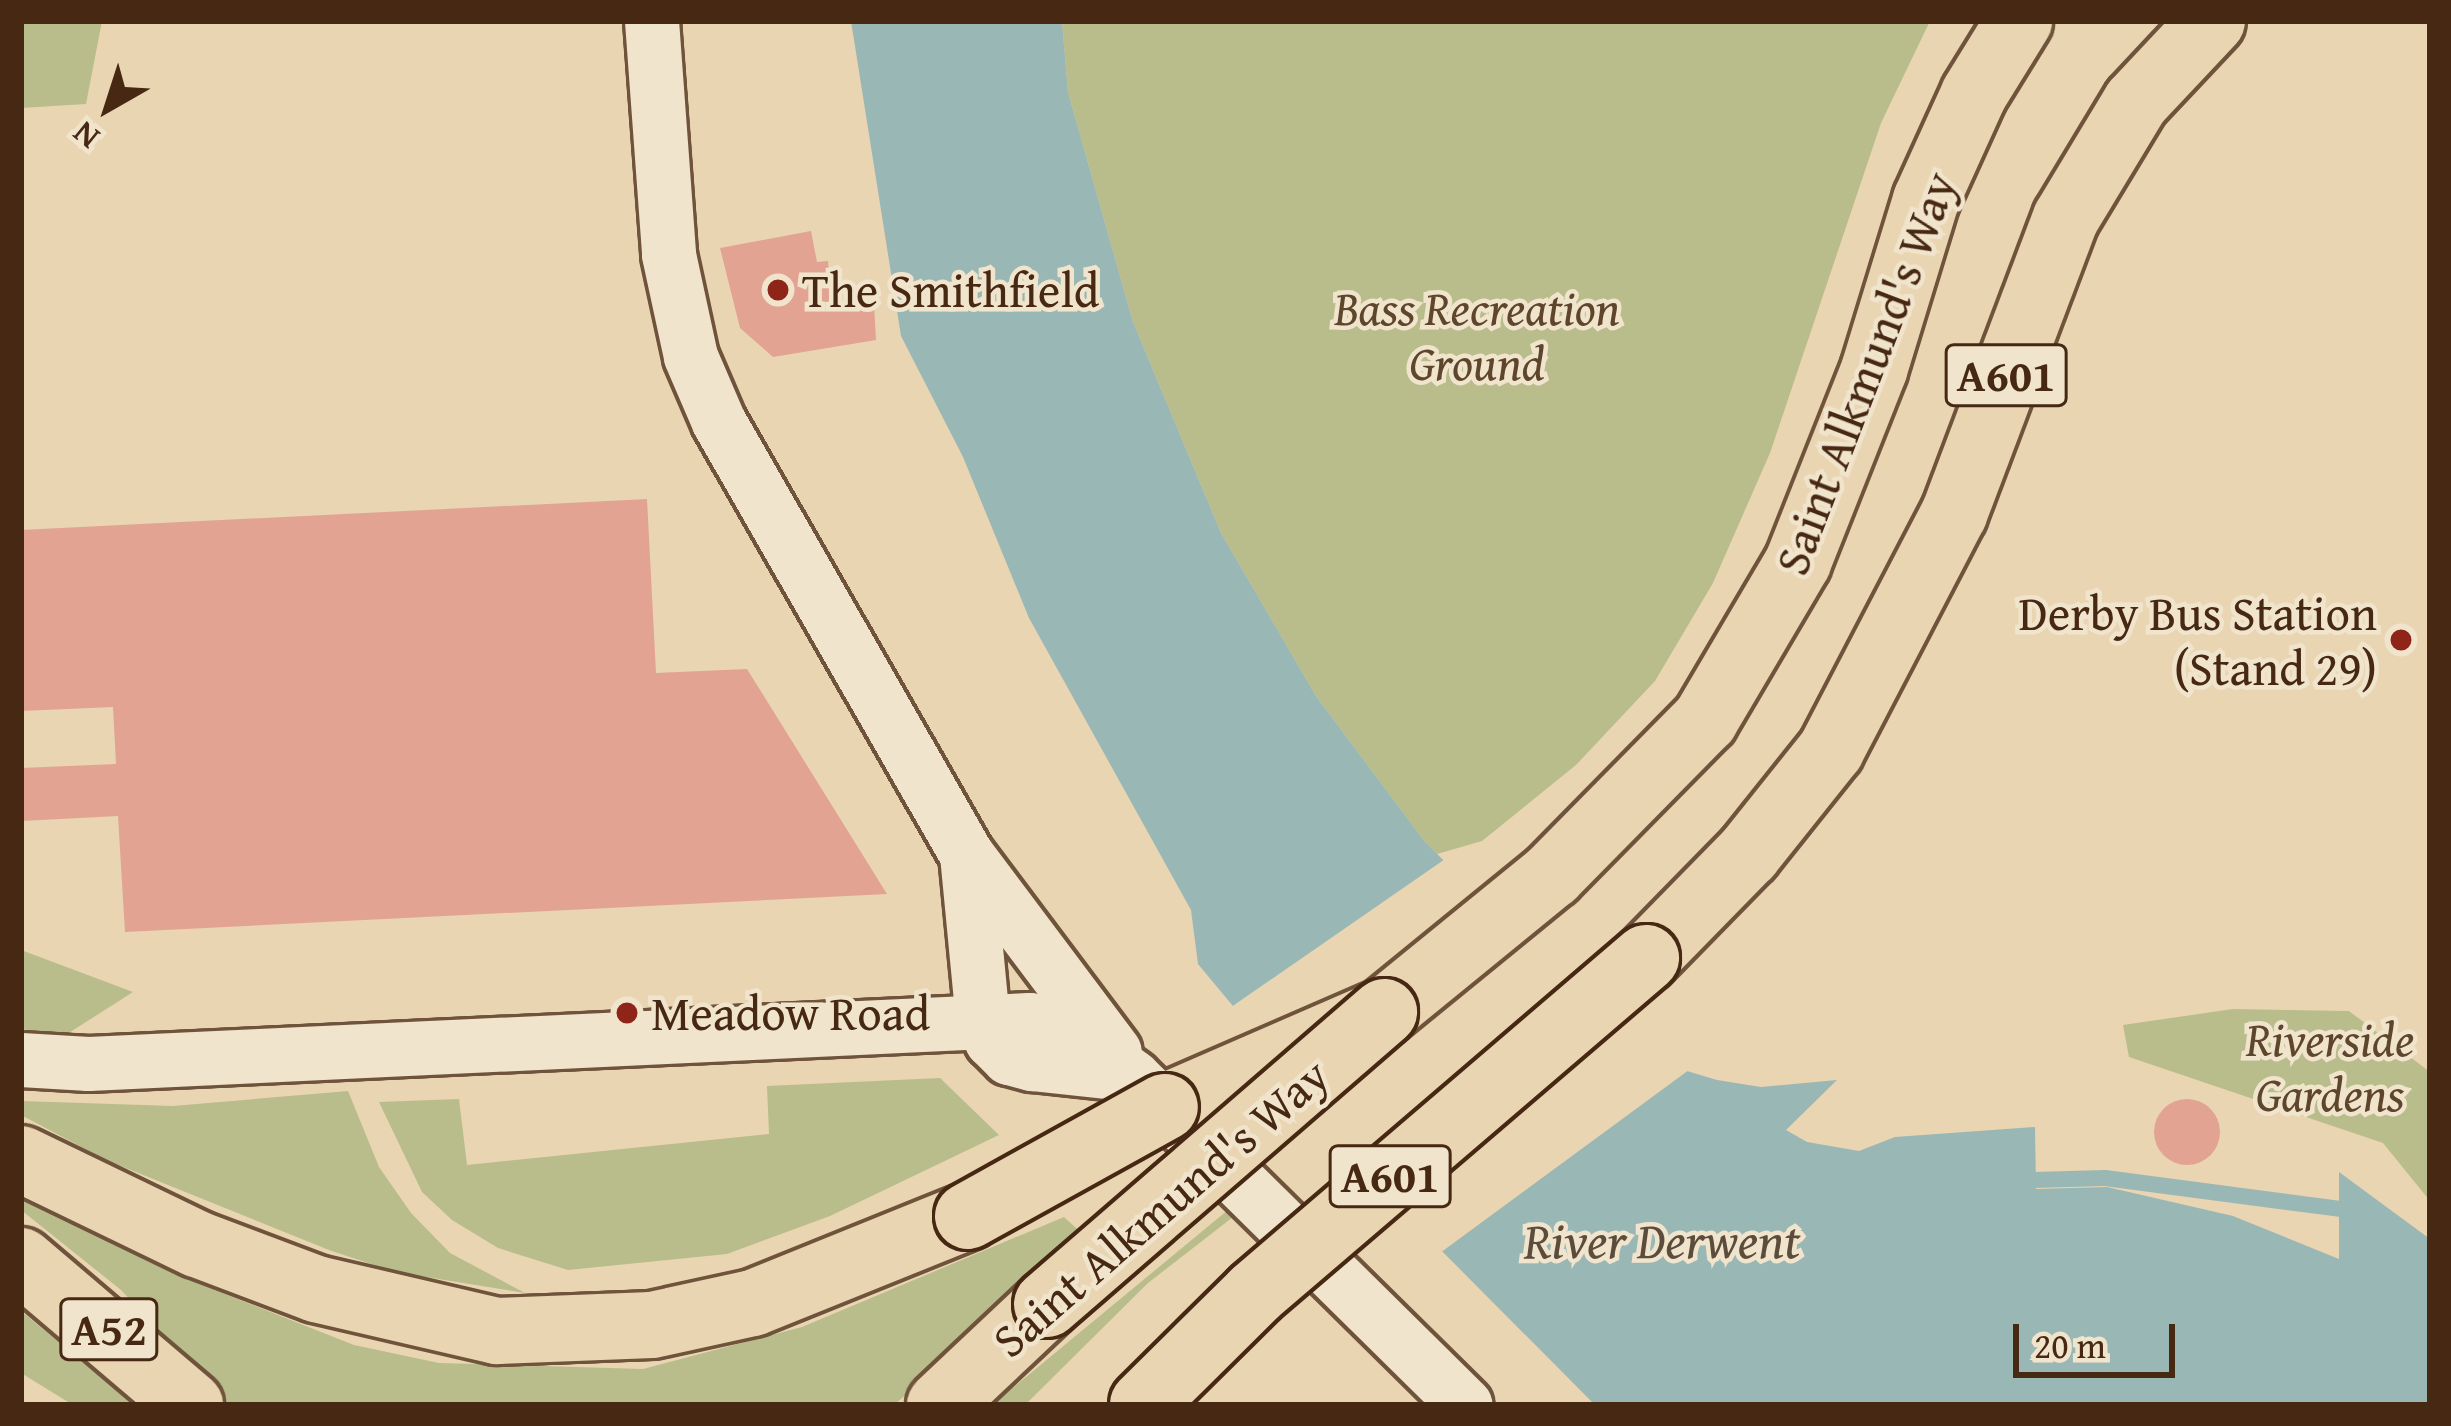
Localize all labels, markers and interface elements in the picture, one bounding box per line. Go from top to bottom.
north arrow [48,48,168,168]
text: N [62,110,109,162]
street label: Saint Alkmund's Way [1762,164,1968,582]
place label: The Smithfield [802,261,1099,319]
marker: The Smithfield [765,277,791,303]
park label: Bass Recreation Ground [1334,278,1620,391]
road number: A601 [1943,336,2069,414]
place label: Derby Bus Station (Stand 29) [2018,583,2377,696]
marker: Derby Bus Station (Stand 29) [2388,627,2414,653]
place label: Meadow Road [651,984,930,1042]
marker: Meadow Road [614,1000,640,1026]
park label: Riverside Gardens [2246,1009,2414,1122]
street label: Saint Alkmund's Way [980,1045,1340,1369]
road number: A601 [1327,1137,1453,1215]
water label: River Derwent [1524,1209,1800,1271]
road number: A52 [58,1290,160,1368]
scale bar [2019,1300,2181,1374]
text: 20 m [2034,1318,2106,1371]

